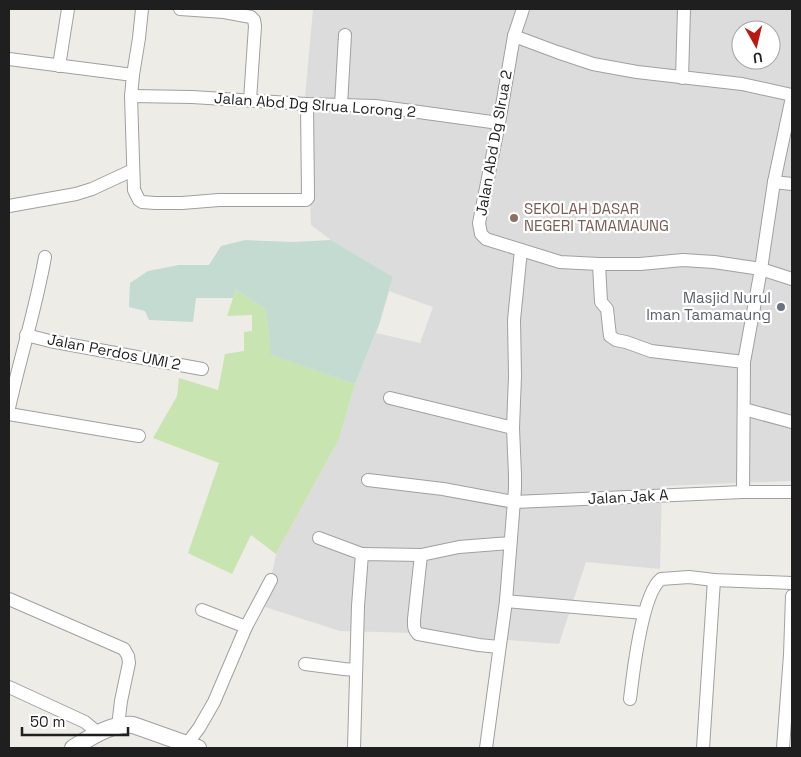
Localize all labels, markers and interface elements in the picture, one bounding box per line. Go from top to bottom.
north arrow [731,20,781,70]
text: U [752,48,764,67]
street label: Jalan Abd Dg SIrua 2 [471,69,516,217]
street label: Jalan Abd Dg SIrua Lorong 2 [213,88,417,121]
place label: SEKOLAH DASAR NEGERI TAMAMAUNG [524,199,669,235]
marker: SEKOLAH DASAR NEGERI TAMAMAUNG [508,212,520,224]
place label: Masjid Nurul Iman Tamamaung [646,288,771,324]
marker: Masjid Nurul Iman Tamamaung [775,301,787,313]
street label: Jalan Perdos UMI 2 [46,329,183,374]
street label: Jalan Jak A [587,485,669,508]
scale bar [22,704,129,736]
text: 50 m [30,712,65,731]

